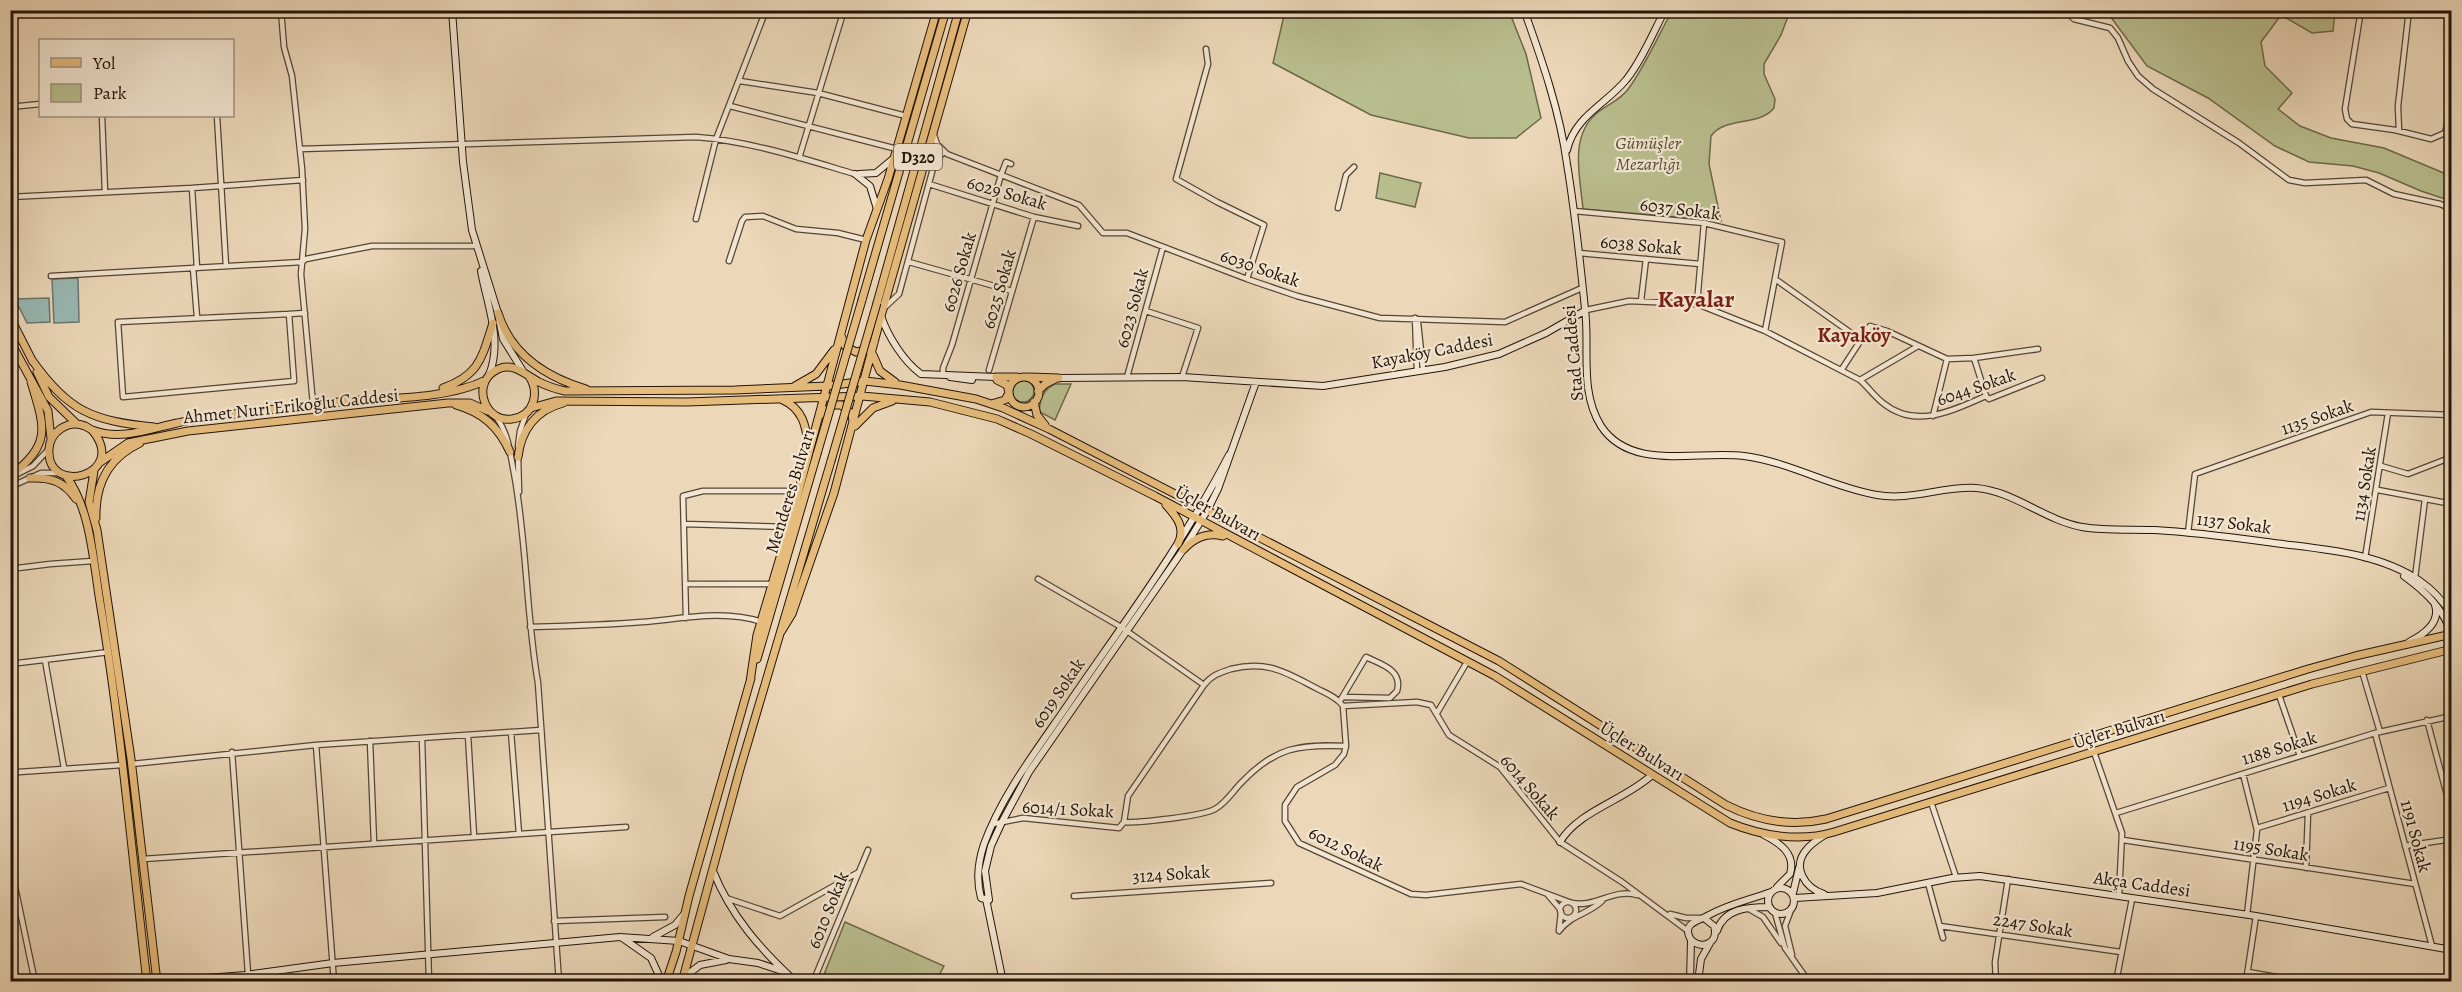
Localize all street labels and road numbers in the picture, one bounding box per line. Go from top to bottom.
road number: D320 [894,144,942,170]
street label: 6029 Sokak [964,170,1050,216]
street label: 6037 Sokak [1639,192,1722,226]
street label: 6026 Sokak [936,229,982,315]
street label: 6038 Sokak [1599,229,1683,261]
street label: 6030 Sokak [1217,243,1303,293]
street label: 6025 Sokak [976,246,1022,332]
street label: 6023 Sokak [1110,265,1154,351]
street label: Stad Caddesi [1557,304,1589,402]
street label: Kayaköy Caddesi [1369,327,1495,375]
street label: 6044 Sokak [1933,362,2019,412]
street label: Ahmet Nuri Erikoğlu Caddesi [181,383,400,429]
street label: 1135 Sokak [2278,393,2356,441]
street label: Menderes Bulvarı [760,426,820,556]
street label: 1134 Sokak [2346,445,2382,523]
street label: Üçler Bulvarı [1171,479,1265,547]
street label: 1137 Sokak [2195,507,2273,539]
street label: 6019 Sokak [1026,653,1090,733]
street label: Üçler Bulvarı [2070,704,2168,754]
street label: Üçler Bulvarı [1595,716,1689,786]
street label: 1188 Sokak [2238,725,2320,771]
street label: 6014 Sokak [1495,749,1565,825]
street label: 1194 Sokak [2279,772,2359,818]
street label: 6014/1 Sokak [1021,795,1115,823]
street label: 1191 Sokak [2395,797,2437,875]
street label: 6012 Sokak [1305,821,1387,877]
street label: 1195 Sokak [2232,831,2310,867]
street label: 3124 Sokak [1131,859,1211,889]
street label: Akça Caddesi [2091,865,2192,903]
street label: 6010 Sokak [802,868,854,952]
street label: 2247 Sokak [1991,907,2075,943]

